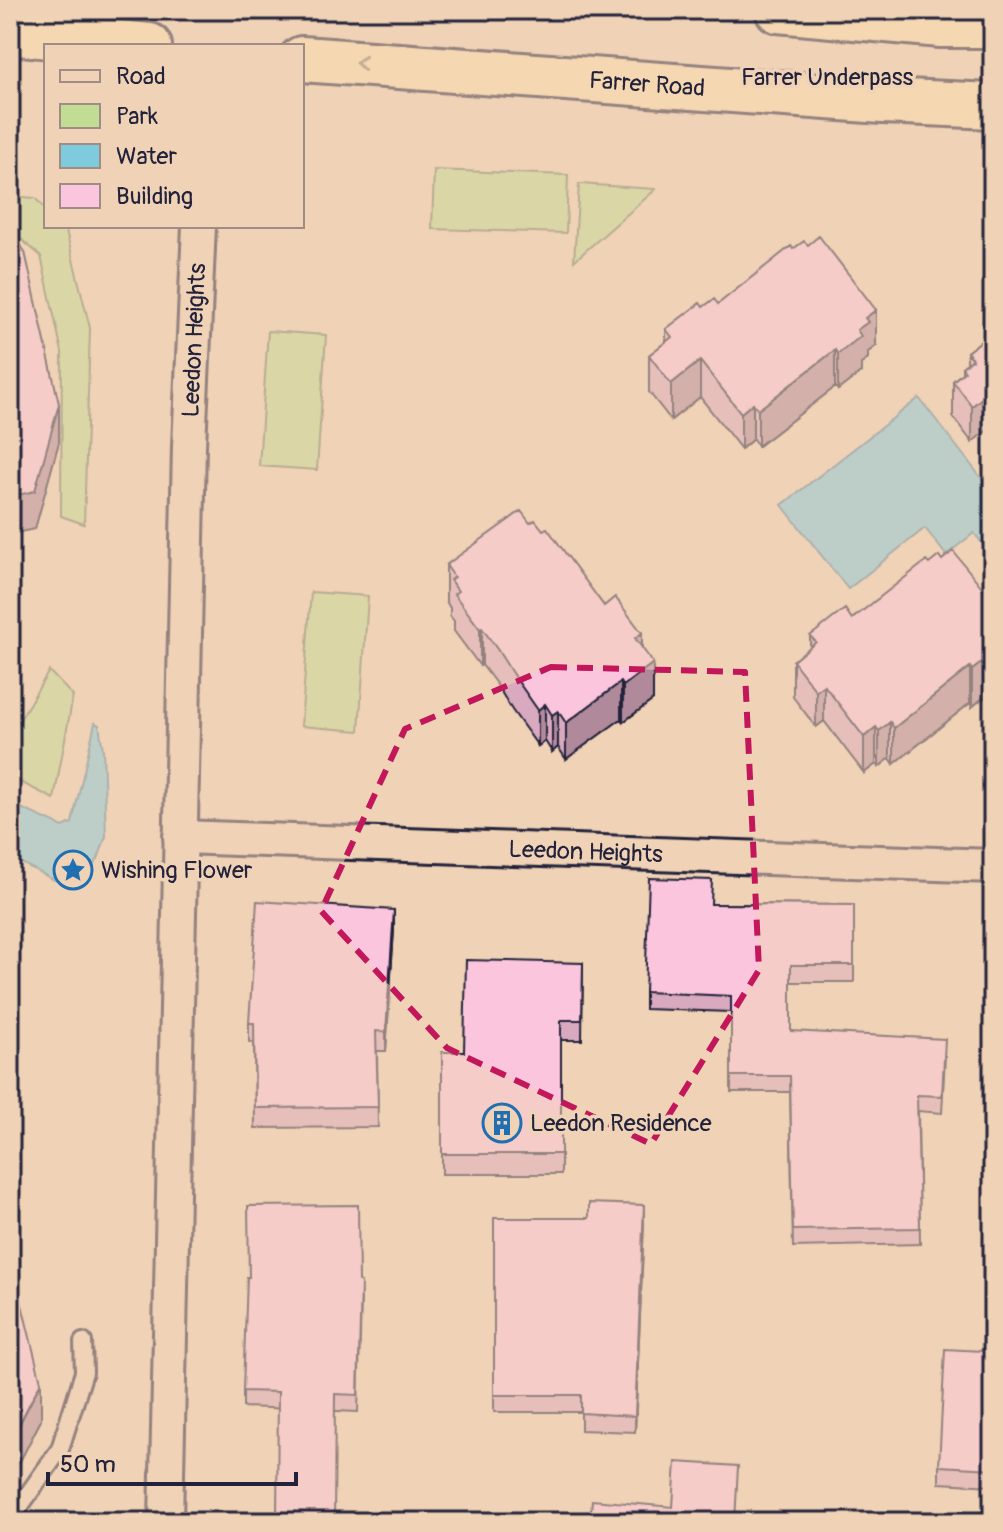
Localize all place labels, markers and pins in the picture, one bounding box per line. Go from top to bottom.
place icon: Wishing Flower [52,849,94,891]
place label: Wishing Flower [101,856,253,885]
building icon: Leedon Residence [481,1102,523,1144]
place label: Leedon Residence [530,1109,712,1138]

